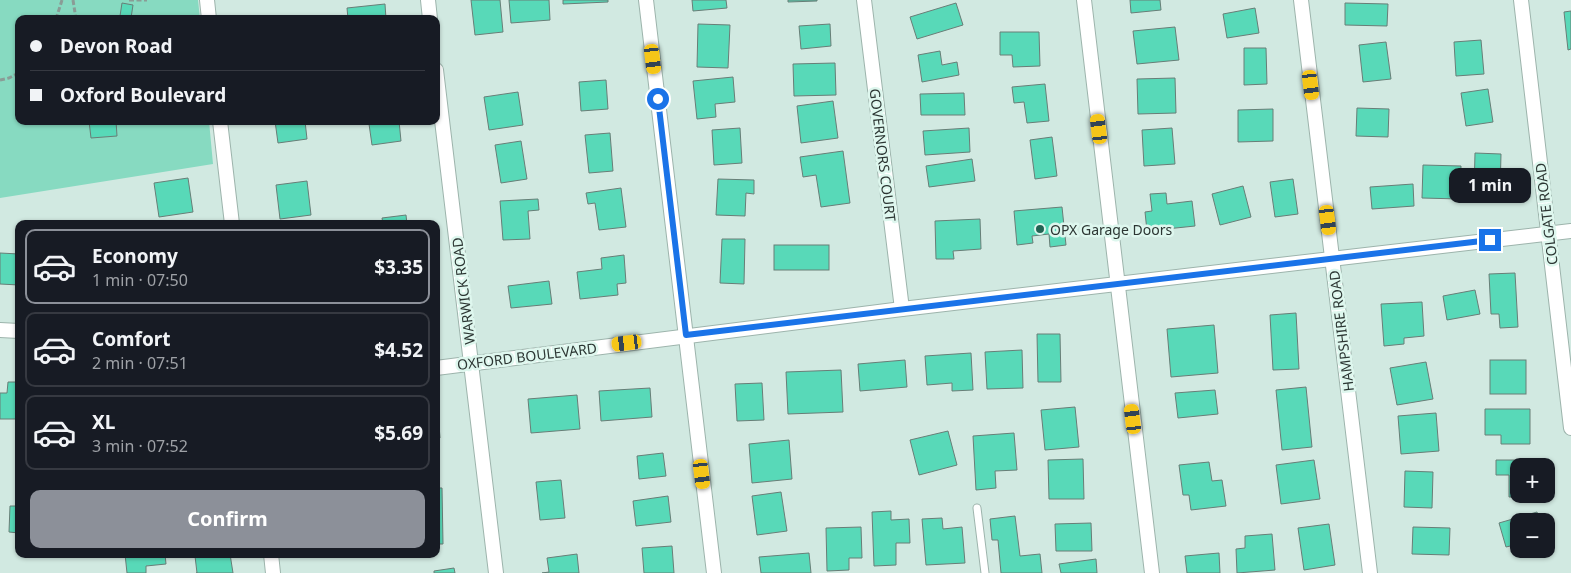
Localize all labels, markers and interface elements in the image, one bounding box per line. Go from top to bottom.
text: Devon Road [60,33,173,59]
car [643,43,662,75]
car [1301,69,1320,101]
text: Oxford Boulevard [60,82,226,108]
street label: GOVERNORS COURT [865,87,901,223]
route start [647,88,669,110]
car [1089,113,1108,145]
street label: COLGATE ROAD [1530,162,1562,266]
callout: 1 min [1449,168,1531,202]
text: 1 min [1468,174,1512,196]
car [1318,204,1337,236]
place label: OPX Garage Doors [1050,220,1172,239]
marker: OPX Garage Doors [1034,223,1046,235]
route end [1479,229,1501,251]
street label: WARWICK ROAD [447,236,479,346]
text: Economy [92,243,178,269]
icon: car [32,244,77,289]
text: $3.35 [374,254,423,280]
text: 1 min · 07:50 [92,269,188,291]
street label: HAMPSHIRE ROAD [1324,269,1358,393]
text: Comfort [92,326,171,352]
icon: car [32,327,77,372]
car [611,334,642,352]
text: $4.52 [374,337,423,363]
street label: OXFORD BOULEVARD [456,338,598,374]
text: 2 min · 07:51 [92,352,188,374]
car [1123,403,1142,435]
text: XL [92,409,115,435]
icon: car [32,410,77,455]
text: $5.69 [374,420,423,446]
text: 3 min · 07:52 [92,435,188,457]
car [692,458,711,490]
map controls [1510,458,1555,558]
button: + [1510,458,1555,503]
button: Confirm [30,490,425,548]
button: − [1510,513,1555,558]

